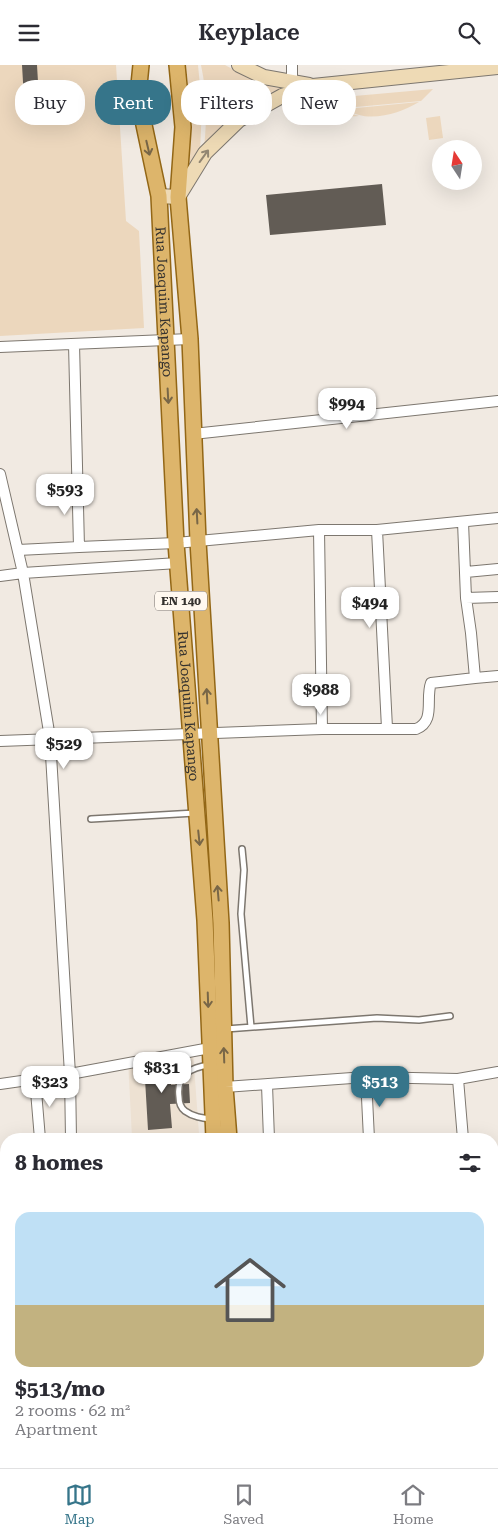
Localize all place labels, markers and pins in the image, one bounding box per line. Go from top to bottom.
pin: $994 [317,387,377,430]
pin: $593 [35,473,95,516]
pin: $494 [340,587,400,629]
pin: $988 [291,673,351,716]
pin: $529 [34,727,94,770]
pin: $831 [132,1051,192,1094]
pin: $323 [20,1065,80,1108]
pin: $513 [350,1065,410,1108]

